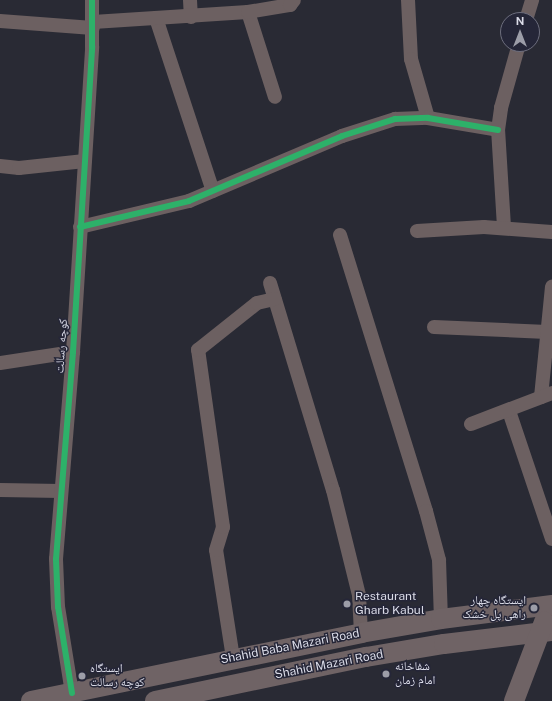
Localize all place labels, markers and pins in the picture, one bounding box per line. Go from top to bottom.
place label: Restaurant Gharb Kabul [355,590,425,618]
place label: ایستگاه چهار راهی پل خشک [462,594,526,622]
marker: Restaurant Gharb Kabul [342,599,352,609]
marker: ایستگاه چهار راهی پل خشک [529,603,539,613]
place label: شفاخانه امام زمان [395,660,435,688]
place label: ایستگاه کوچه رسالت [90,662,144,690]
marker: شفاخانه امام زمان [380,668,392,680]
marker: ایستگاه کوچه رسالت [77,671,87,681]

